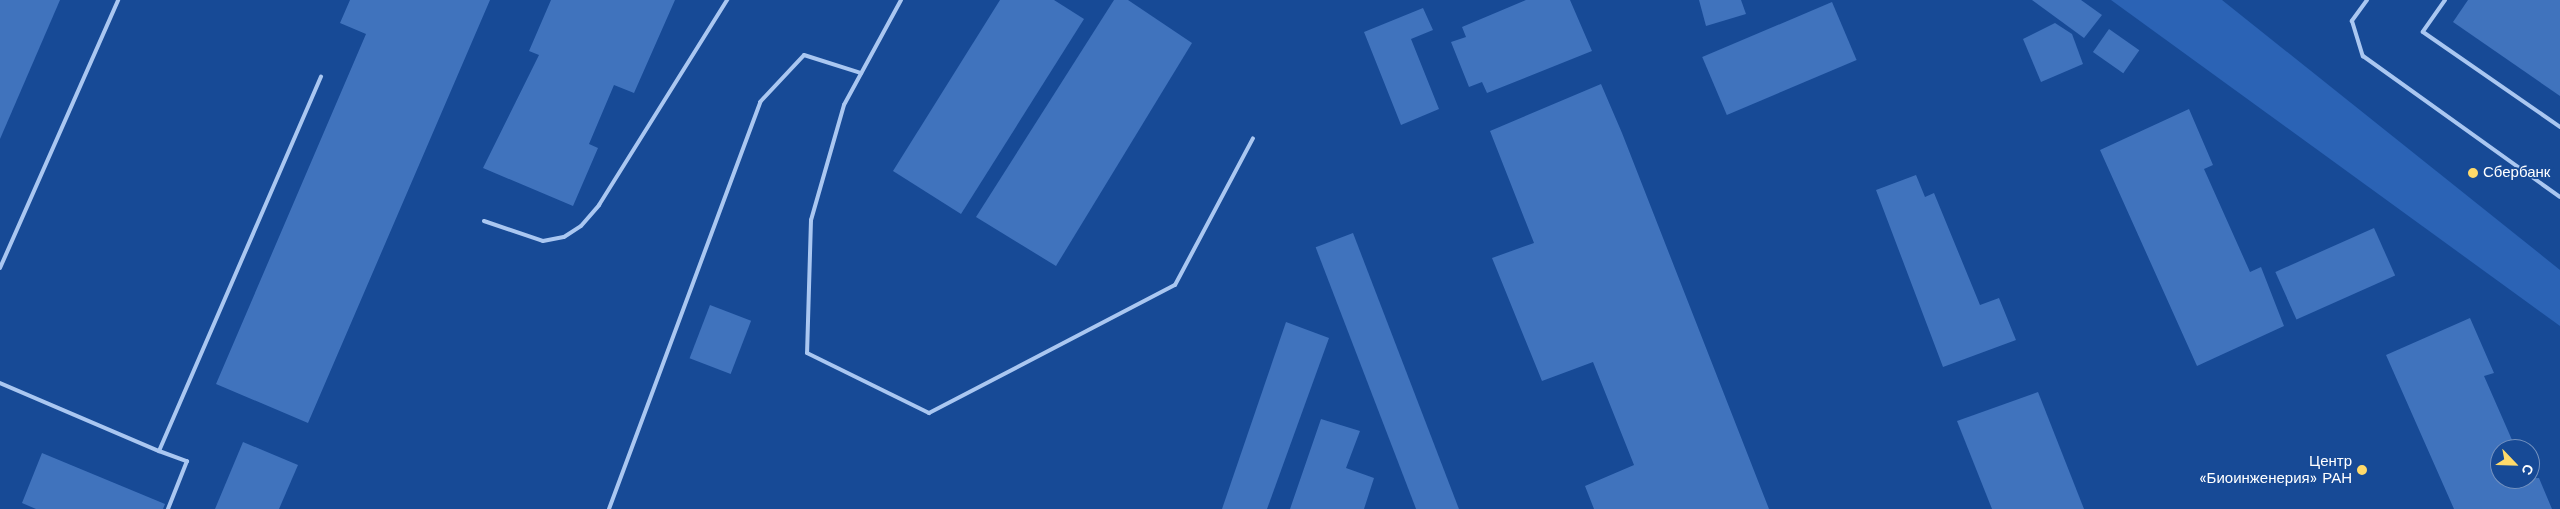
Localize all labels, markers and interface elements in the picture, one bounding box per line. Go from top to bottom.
place label: Сбербанк [2483,164,2550,182]
marker: Сбербанк [2467,167,2479,179]
north arrow [2490,439,2540,489]
place label: Центр «Биоинженерия» РАН [2199,452,2352,487]
text: С [2518,462,2537,478]
marker: Центр «Биоинженерия» РАН [2356,464,2368,476]

